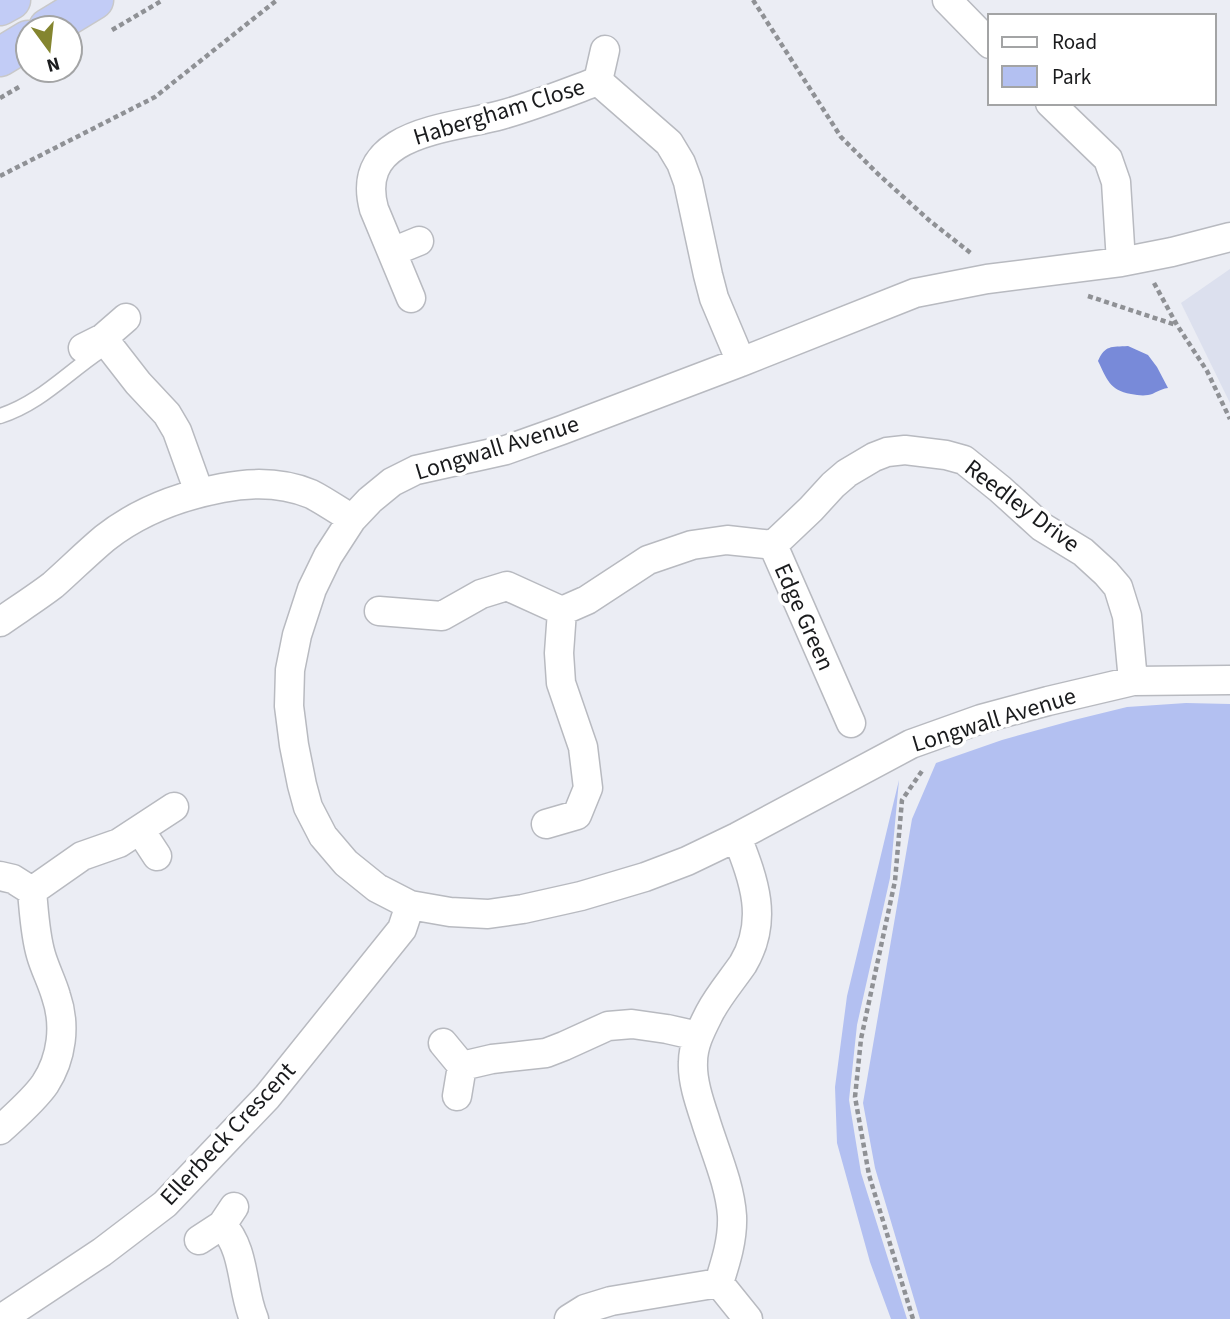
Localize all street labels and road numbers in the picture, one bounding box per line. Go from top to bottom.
street label: Habergham Close [409,69,589,155]
street label: Longwall Avenue [411,406,583,490]
street label: Reedley Drive [957,451,1087,561]
street label: Edge Green [765,558,843,676]
street label: Longwall Avenue [908,678,1080,762]
street label: Ellerbeck Crescent [152,1054,304,1214]

